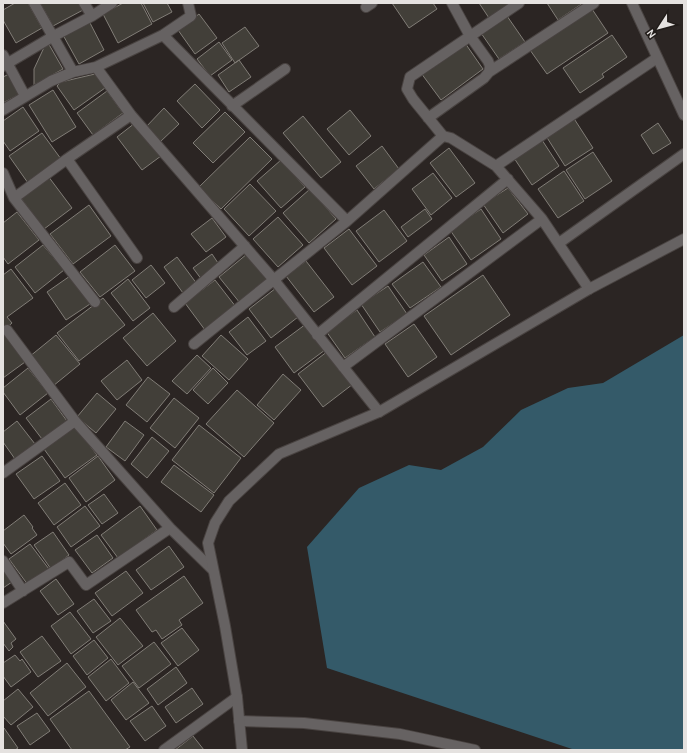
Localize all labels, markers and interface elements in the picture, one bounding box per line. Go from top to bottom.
north arrow [639,8,679,48]
text: N [644,27,659,41]

